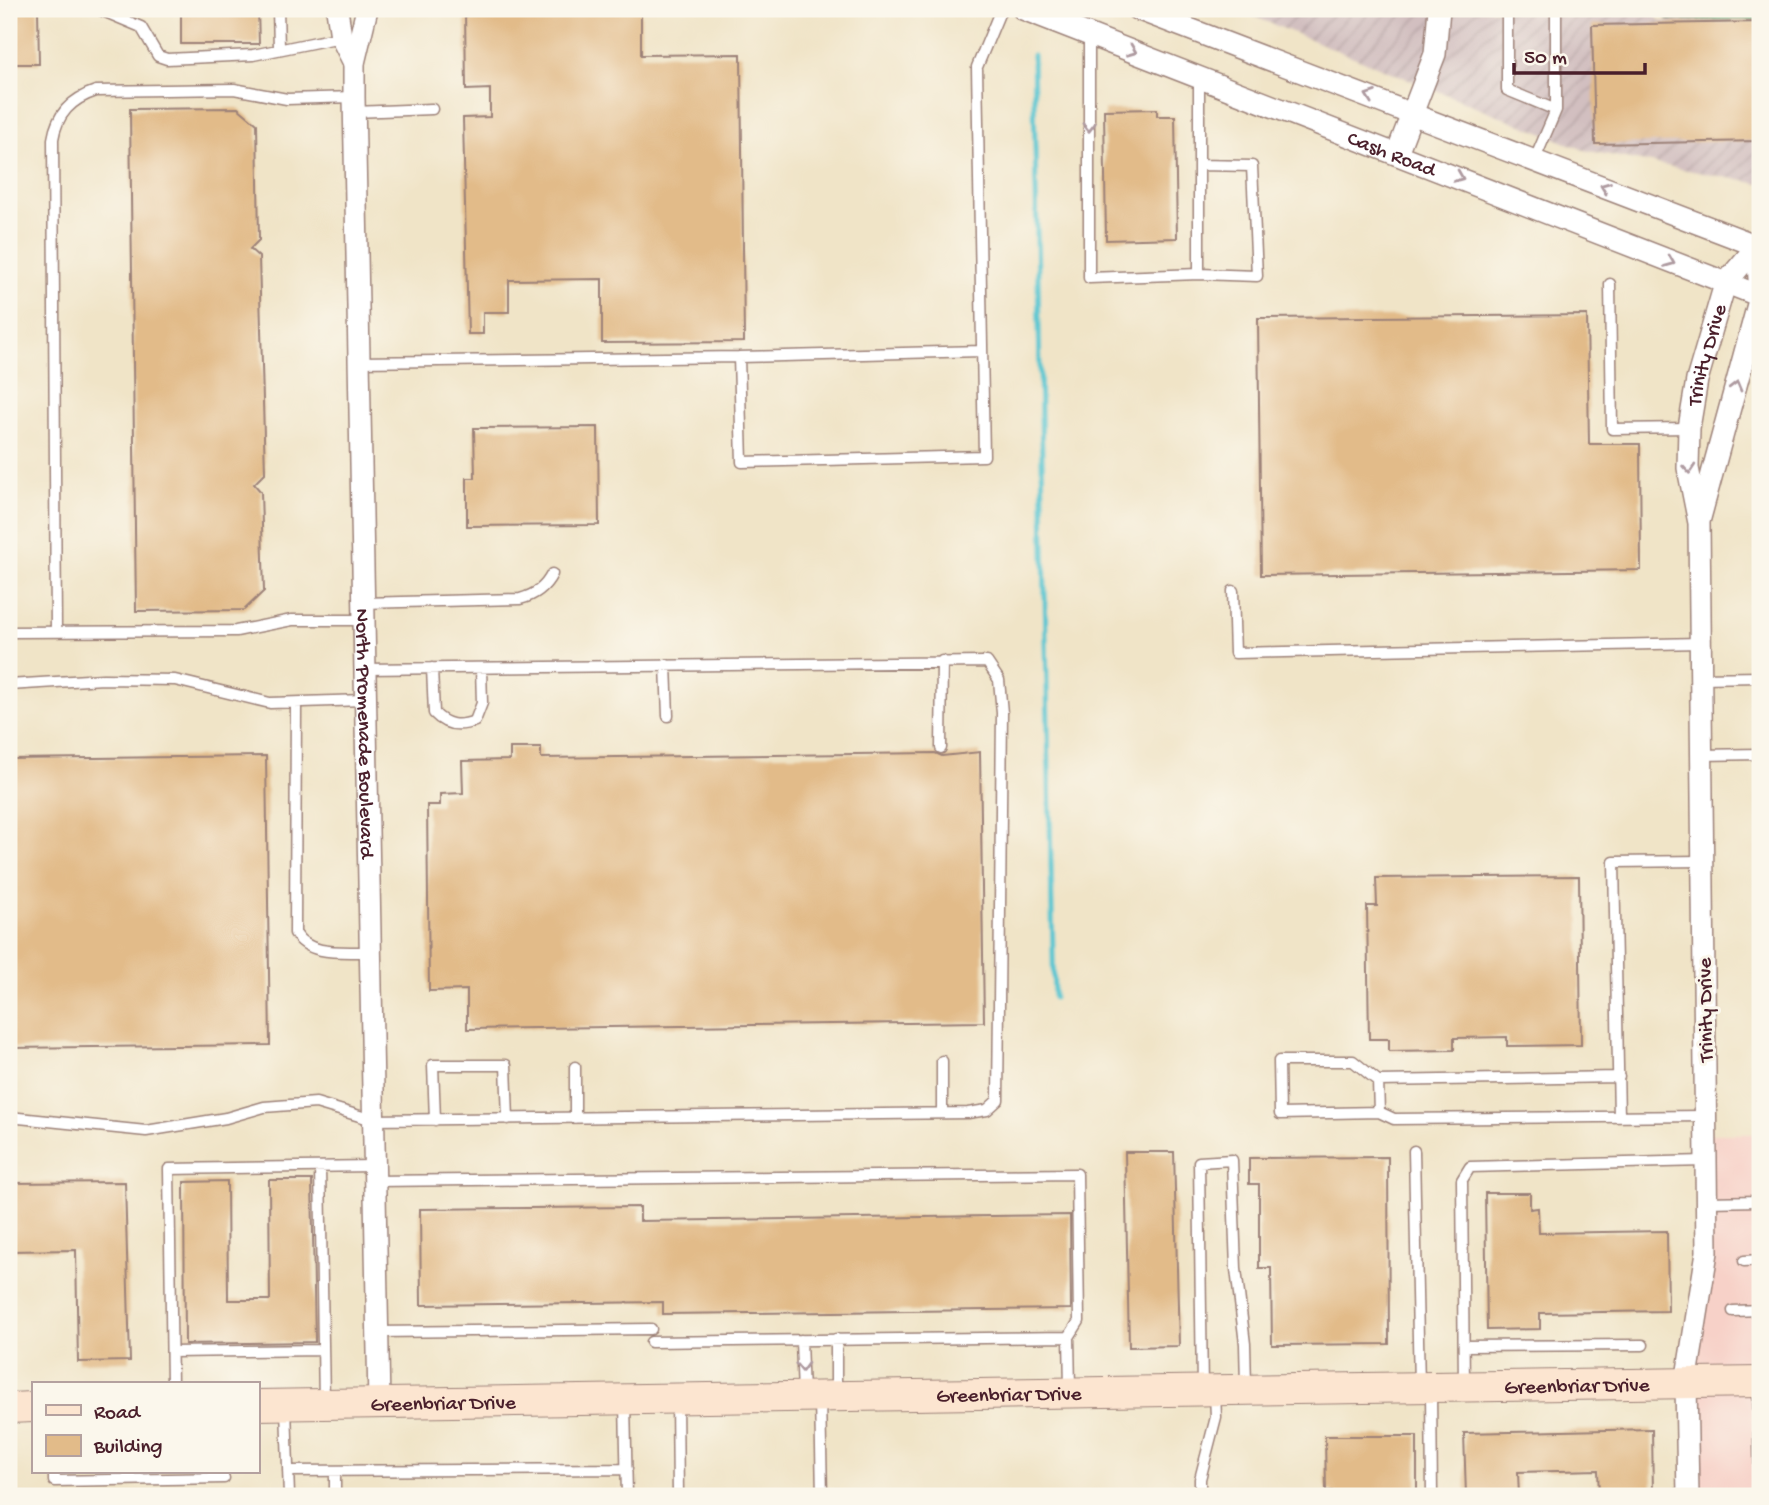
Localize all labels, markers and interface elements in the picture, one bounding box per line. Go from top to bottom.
scale bar [1514,32,1645,76]
one-way arrow [1126,43,1138,57]
text: 50 m [1524,47,1567,72]
one-way arrow [1365,90,1377,104]
one-way arrow [1081,122,1097,133]
street label: Cash Road [1343,127,1440,185]
one-way arrow [1452,169,1464,183]
one-way arrow [1600,181,1612,195]
one-way arrow [1663,253,1675,267]
street label: Trinity Drive [1684,301,1735,409]
one-way arrow [1728,380,1742,392]
one-way arrow [1681,464,1696,475]
street label: North Promenade Boulevard [348,608,378,860]
street label: Trinity Drive [1694,956,1721,1063]
one-way arrow [795,1362,810,1373]
street label: Greenbriar Drive [1504,1375,1651,1402]
legend [32,1382,259,1474]
street label: Greenbriar Drive [936,1383,1083,1411]
street label: Greenbriar Drive [370,1392,517,1419]
text: Road [94,1402,142,1427]
text: Building [93,1436,163,1461]

